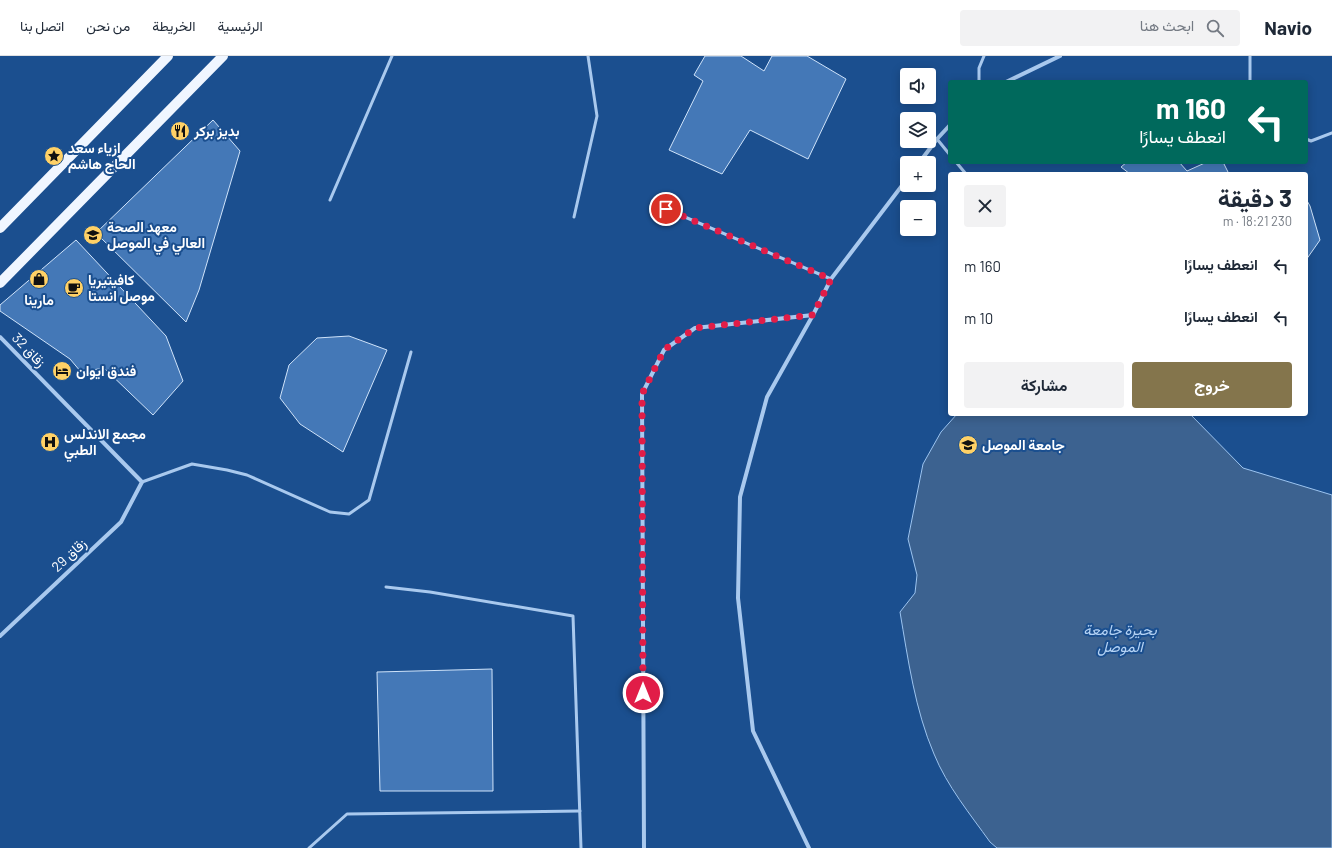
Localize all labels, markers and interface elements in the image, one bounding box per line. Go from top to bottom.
search box [960,10,1240,46]
text: ابحث هنا [1140,16,1194,34]
text: Navio [1264,16,1312,39]
text: اتصل بنا [20,17,64,34]
text: من نحن [86,17,130,34]
text: الخريطة [152,17,196,34]
text: الرئيسية [218,17,263,34]
icon: search [1204,17,1226,39]
map controls [900,68,936,236]
button: sound [900,68,936,104]
text: 160 m [1156,91,1226,125]
icon: left [1240,96,1292,148]
button: layers [900,112,936,148]
restaurant icon: بديز بركر [169,120,191,142]
place label: بديز بركر [193,122,240,140]
text: انعطف يسارًا [1139,125,1226,147]
place label: ازياء سعد الحاج هاشم [68,139,136,174]
place icon: ازياء سعد الحاج هاشم [43,145,65,167]
button: + [900,156,936,192]
text: 3 دقيقة [1218,183,1292,212]
button: close [964,185,1006,227]
pin [649,192,683,226]
icon: arrive [655,198,677,220]
button: − [900,200,936,236]
text: 230 m · 18:21 [1223,213,1292,229]
place label: معهد الصحة العالي في الموصل [107,218,205,255]
school or university icon: معهد الصحة العالي في الموصل [82,224,104,246]
text: انعطف يسارًا [1184,255,1258,273]
icon: left [1270,255,1292,277]
text: 160 m [964,257,1001,275]
shop icon: مارينا [28,268,50,290]
place label: كافيتيريا موصل انستا [88,271,155,305]
cafe icon: كافيتيريا موصل انستا [63,277,85,299]
place label: مارينا [24,291,54,309]
text: انعطف يسارًا [1184,307,1258,325]
icon: left [1270,307,1292,329]
text: 10 m [964,309,993,327]
street label: زقاق 32 [8,329,50,371]
hotel icon: فندق ايوان [51,360,73,382]
place label: فندق ايوان [76,362,136,380]
button: مشاركة [964,362,1124,408]
button: خروج [1132,362,1292,408]
place label: مجمع الاندلس الطبي [64,425,146,462]
hospital icon: مجمع الاندلس الطبي [39,431,61,453]
school or university icon: جامعة الموصل [957,434,979,456]
place label: جامعة الموصل [982,436,1065,454]
street label: زقاق 29 [48,534,90,576]
water label: بحيرة جامعة الموصل [1083,620,1157,656]
position arrow [622,672,664,714]

